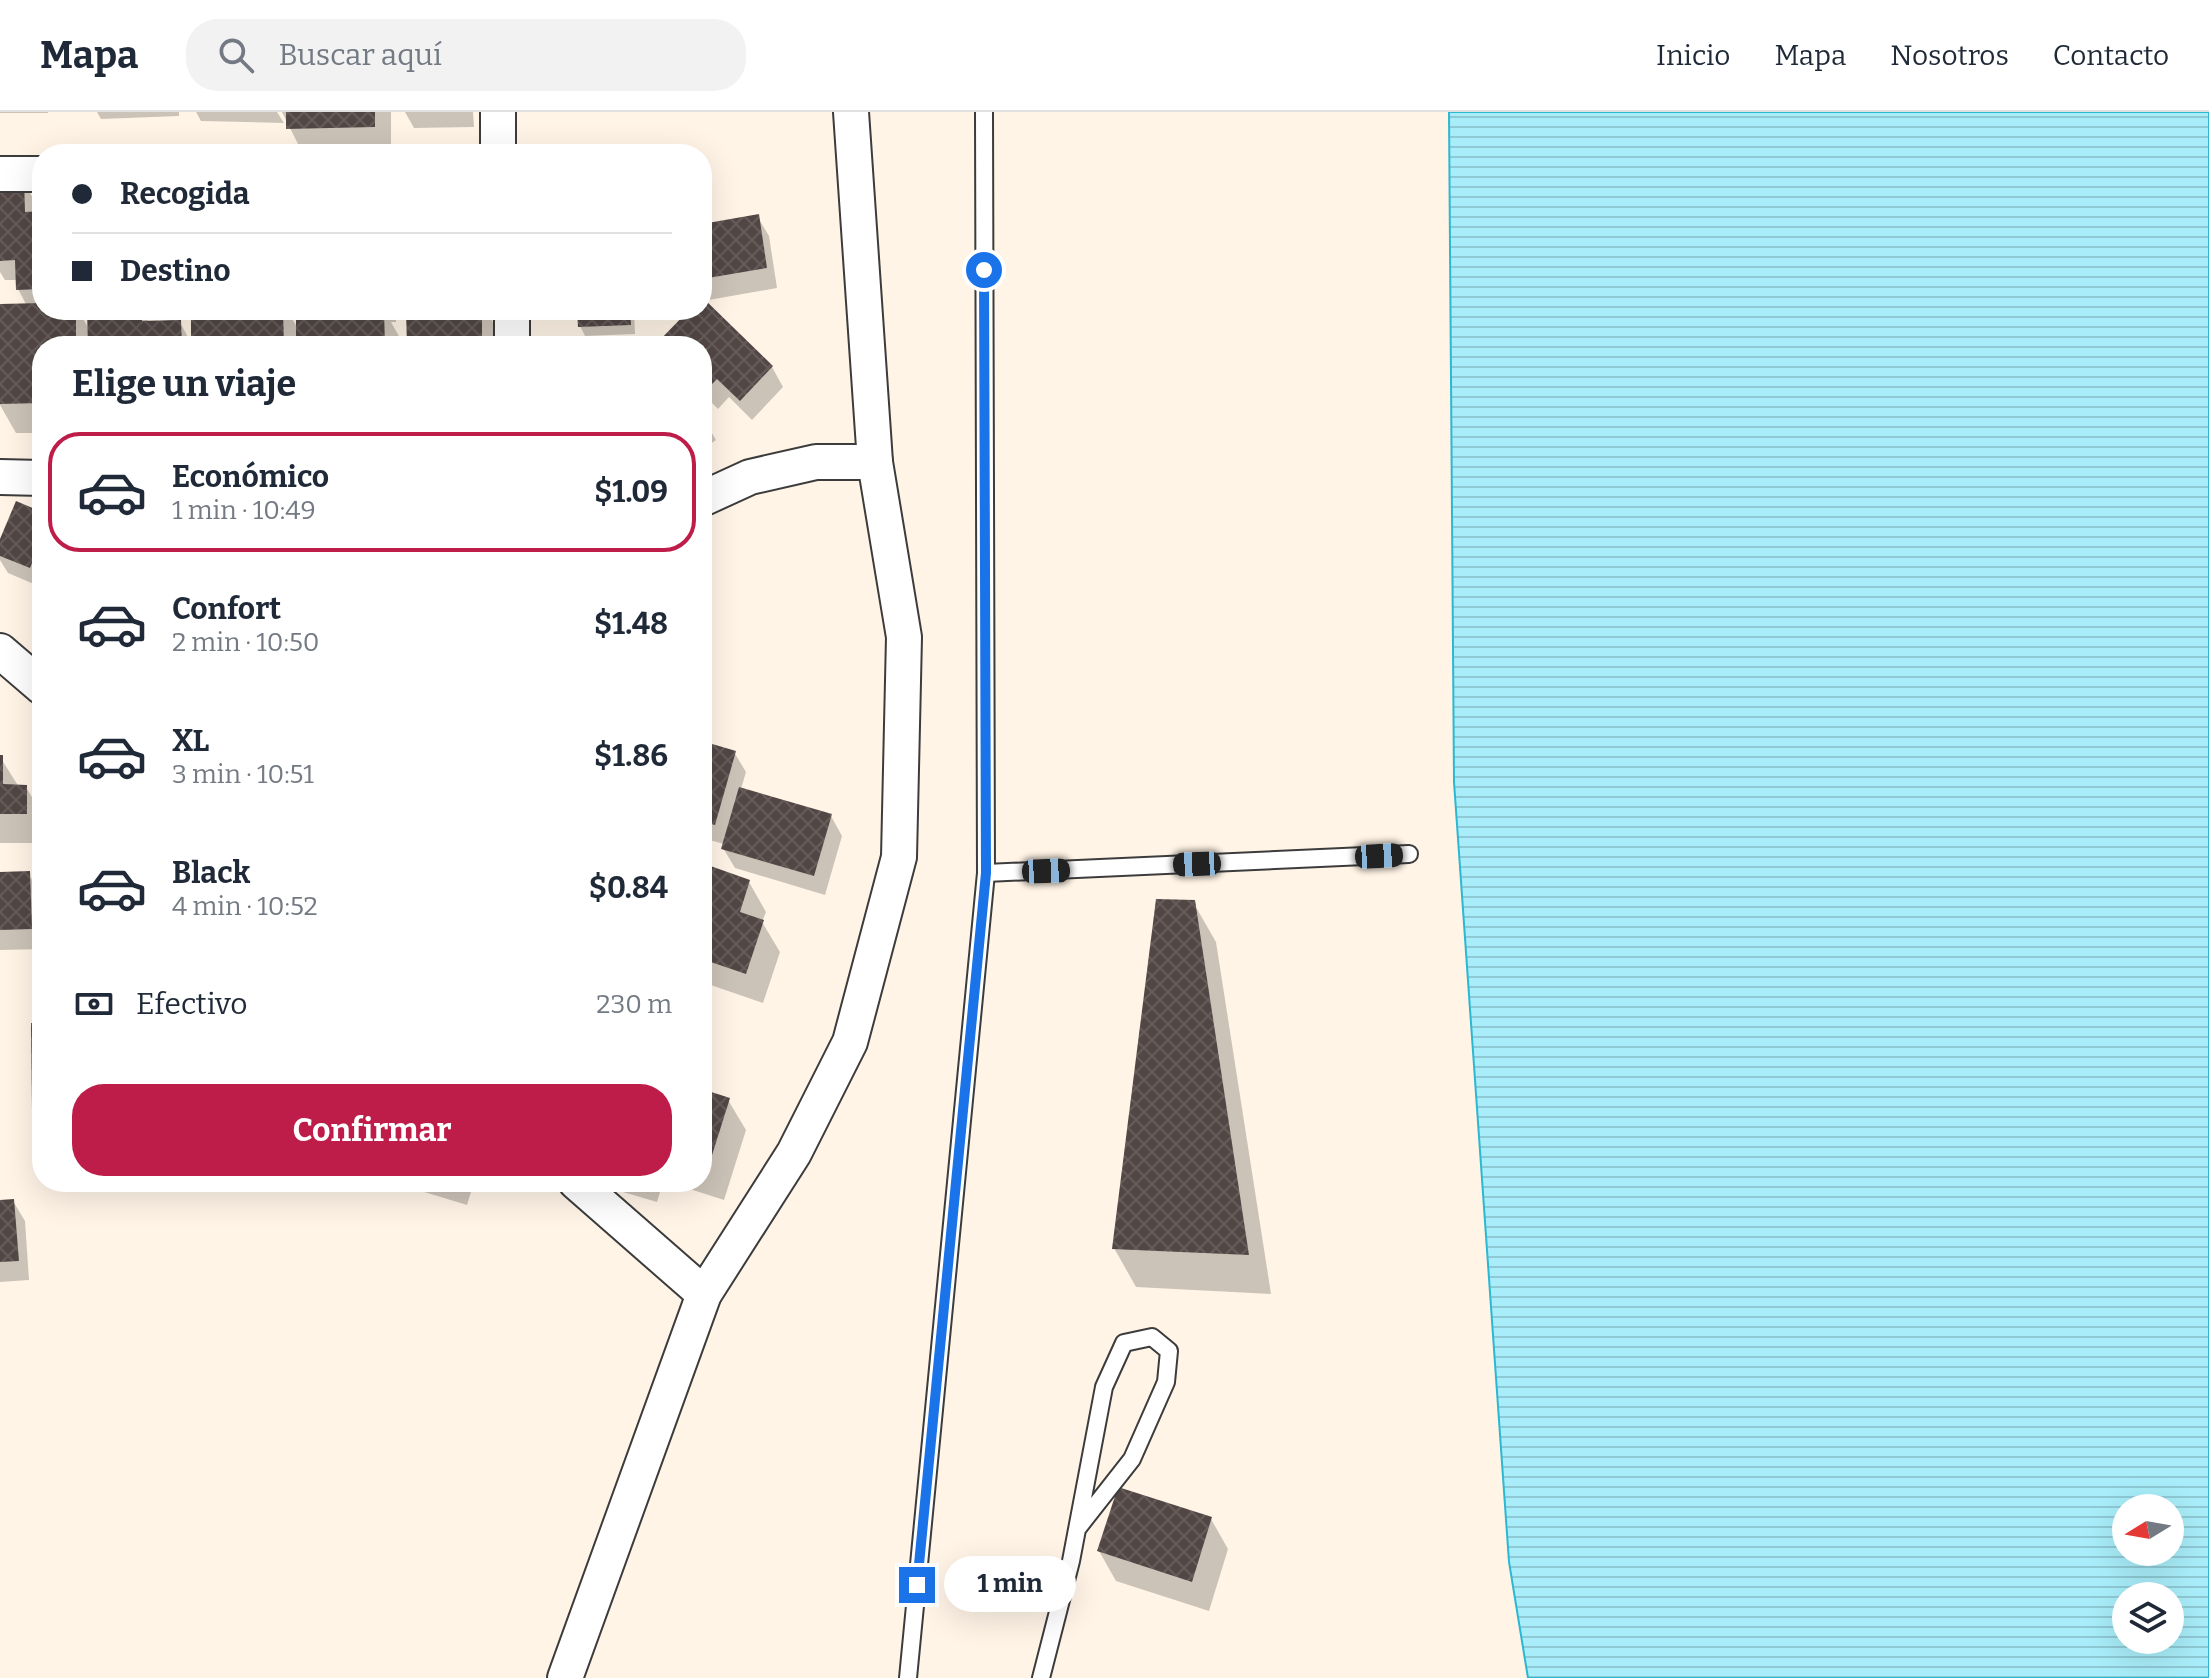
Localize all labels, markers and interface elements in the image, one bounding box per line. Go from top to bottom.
search box [186,19,746,91]
text: Mapa [40,32,138,78]
icon: search [214,33,258,77]
text: Buscar aquí [278,37,442,73]
text: Inicio [1656,39,1730,72]
text: Mapa [1774,39,1846,72]
text: Nosotros [1890,39,2009,72]
text: Contacto [2053,39,2169,72]
text: Recogida [120,176,250,212]
route start [966,252,1002,288]
text: Destino [120,253,231,289]
text: Elige un viaje [72,362,296,406]
icon: car [76,456,148,528]
text: Económico [172,459,329,495]
text: $1.09 [594,474,668,510]
text: 1 min · 10:49 [172,495,316,526]
icon: car [76,588,148,660]
text: Confort [172,591,281,627]
text: $1.48 [594,606,668,642]
text: 2 min · 10:50 [172,627,320,658]
icon: car [76,720,148,792]
text: XL [172,723,209,759]
text: $1.86 [594,738,668,774]
text: 3 min · 10:51 [172,759,314,790]
car [1354,843,1404,869]
car [1173,851,1221,877]
icon: car [76,852,148,924]
text: Black [172,855,250,891]
car [1022,858,1070,884]
text: $0.84 [589,870,668,906]
text: 4 min · 10:52 [172,891,318,922]
icon: cash [72,982,116,1026]
text: Efectivo [136,986,248,1022]
text: 230 m [596,989,672,1020]
button: Confirmar [72,1084,672,1176]
north arrow [2112,1494,2184,1566]
map controls [2112,1494,2184,1654]
callout: 1 min [945,1557,1077,1613]
route end [899,1567,935,1603]
text: 1 min [977,1568,1043,1599]
button: layers [2112,1582,2184,1654]

